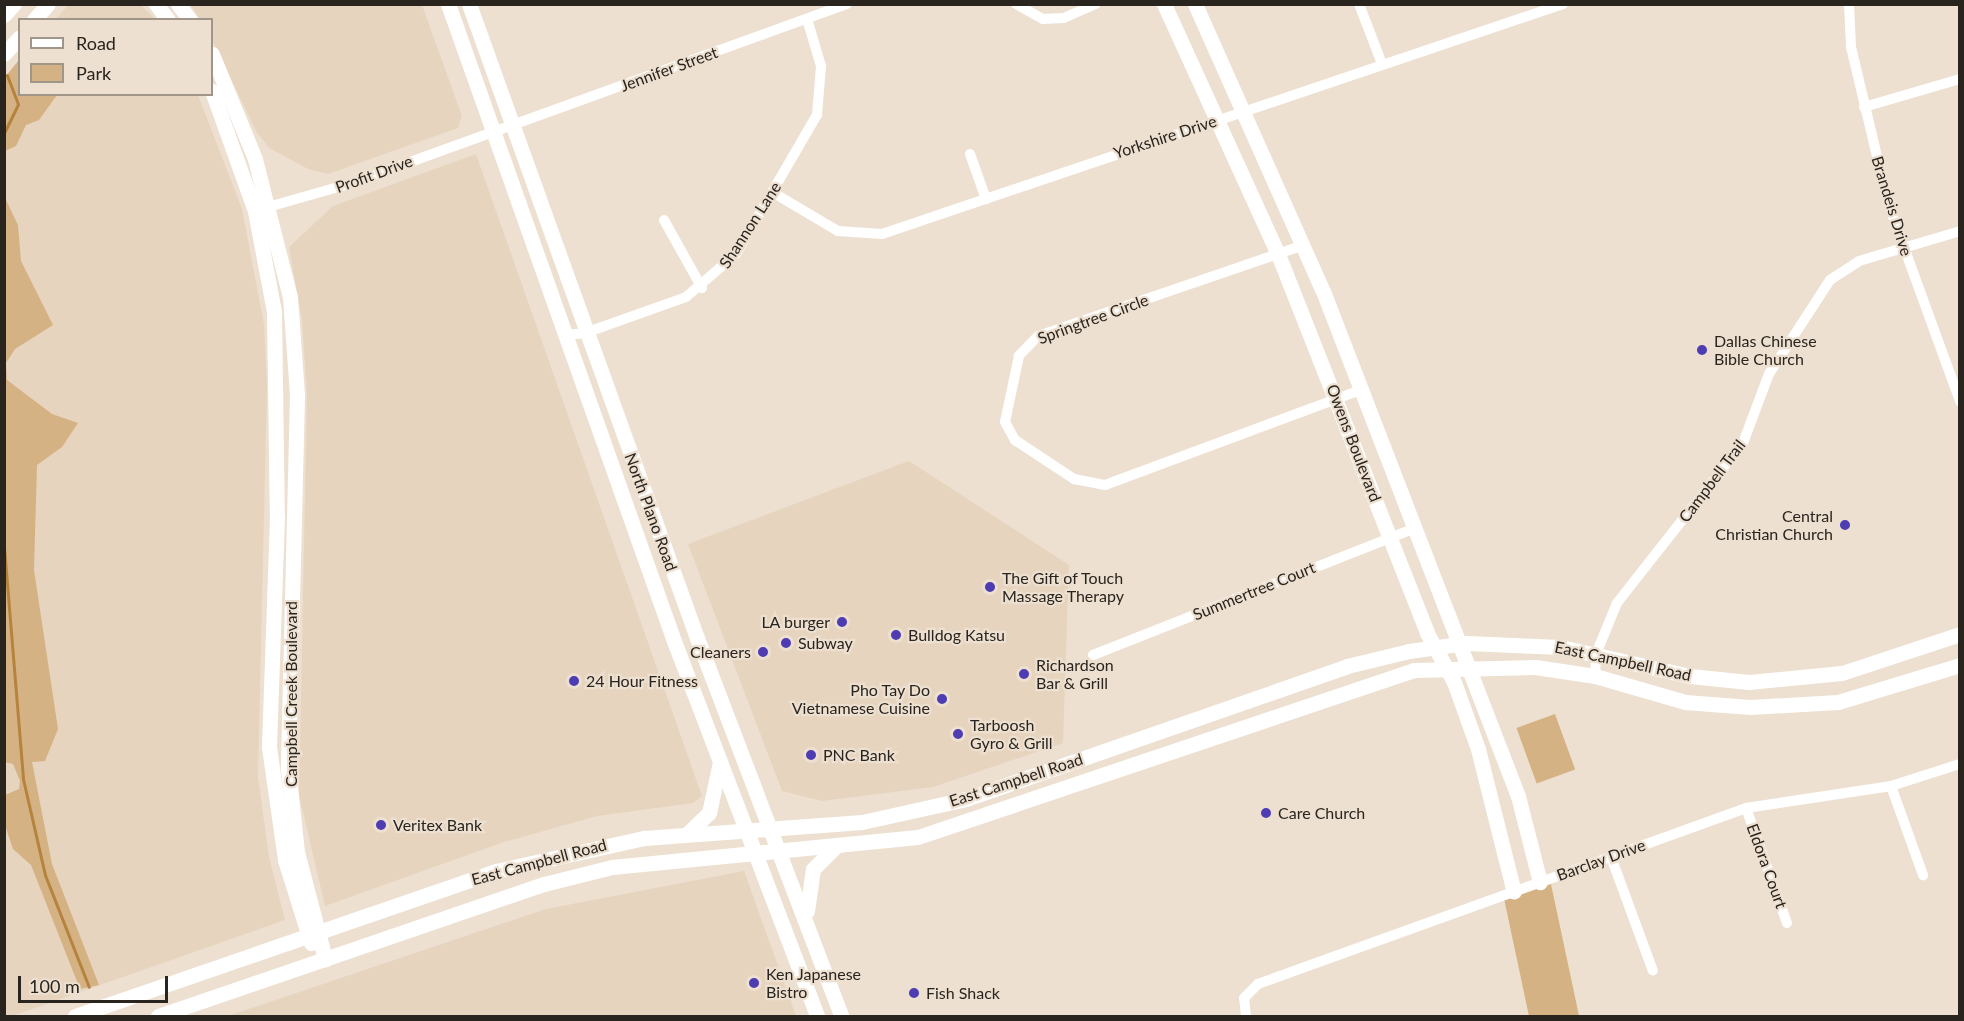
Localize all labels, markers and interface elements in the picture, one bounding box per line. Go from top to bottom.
legend [18,18,213,96]
text: Road [76,32,116,54]
street label: Jennifer Street [618,42,720,96]
text: Park [76,62,111,84]
street label: Yorkshire Drive [1111,111,1219,163]
street label: Profit Drive [333,151,415,197]
street label: Brandeis Drive [1868,154,1916,258]
street label: Shannon Lane [715,178,785,272]
street label: Springtree Circle [1035,290,1151,348]
place label: Dallas Chinese Bible Church [1714,331,1817,369]
marker: Dallas Chinese Bible Church [1695,343,1709,357]
street label: Owens Boulevard [1323,381,1385,505]
street label: Campbell Trail [1675,436,1749,526]
street label: North Plano Road [621,450,681,574]
place label: Central Christian Church [1715,506,1833,544]
marker: Central Christian Church [1838,518,1852,532]
street label: Summertree Court [1190,558,1318,624]
place label: The Gift of Touch Massage Therapy [1002,568,1124,606]
marker: The Gift of Touch Massage Therapy [983,580,997,594]
street label: Campbell Creek Boulevard [281,601,301,787]
place label: LA burger [761,612,830,632]
marker: LA burger [835,615,849,629]
place label: Bulldog Katsu [908,625,1005,645]
marker: Bulldog Katsu [889,628,903,642]
place label: Subway [798,633,853,653]
marker: Subway [779,636,793,650]
street label: East Campbell Road [1553,637,1693,685]
place label: Cleaners [690,642,751,662]
marker: Cleaners [756,645,770,659]
place label: Richardson Bar & Grill [1036,655,1114,693]
marker: Richardson Bar & Grill [1017,667,1031,681]
place label: 24 Hour Fitness [586,671,698,691]
marker: 24 Hour Fitness [567,674,581,688]
place label: Pho Tay Do Vietnamese Cuisine [792,680,930,718]
marker: Pho Tay Do Vietnamese Cuisine [935,692,949,706]
place label: Tarboosh Gyro & Grill [970,715,1053,753]
marker: Tarboosh Gyro & Grill [951,727,965,741]
place label: PNC Bank [823,745,895,765]
marker: PNC Bank [804,748,818,762]
street label: East Campbell Road [947,749,1085,811]
place label: Care Church [1278,803,1365,823]
marker: Care Church [1259,806,1273,820]
place label: Veritex Bank [393,815,482,835]
marker: Veritex Bank [374,818,388,832]
street label: Eldora Court [1743,821,1791,911]
street label: East Campbell Road [469,835,609,889]
street label: Barclay Drive [1554,835,1648,885]
scale bar [21,964,171,1002]
place label: Ken Japanese Bistro [766,964,862,1002]
text: 100 m [29,975,80,997]
marker: Ken Japanese Bistro [747,976,761,990]
place label: Fish Shack [926,983,1000,1003]
marker: Fish Shack [907,986,921,1000]

